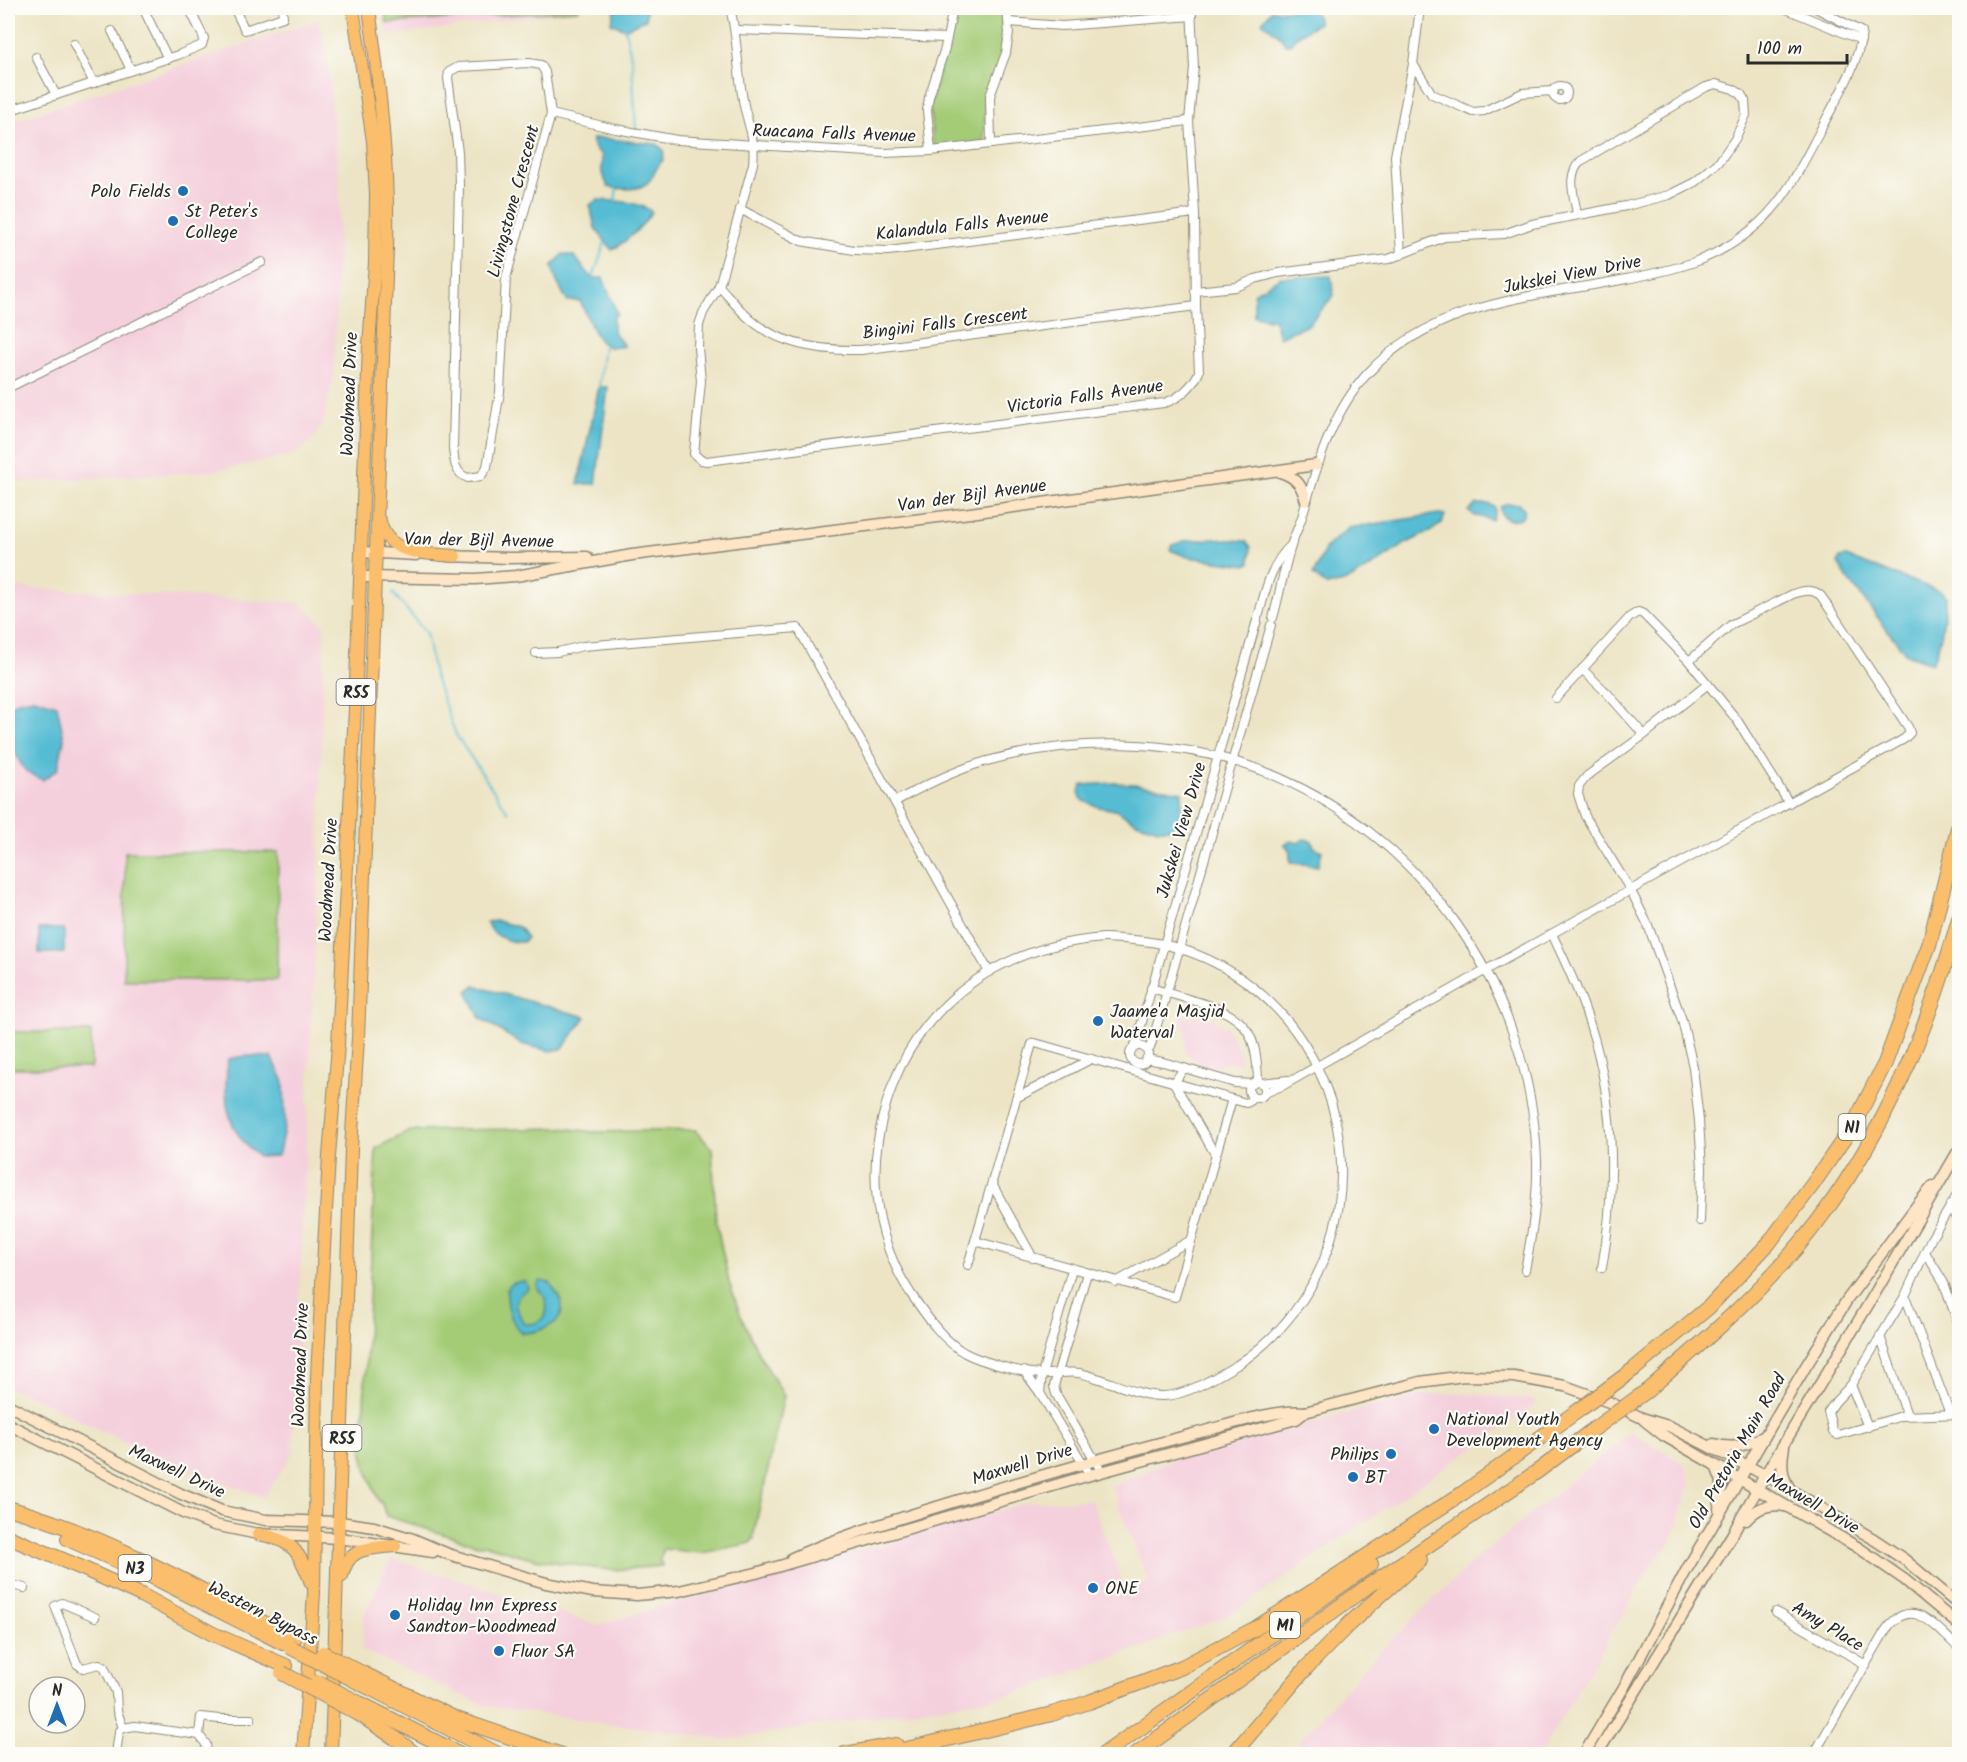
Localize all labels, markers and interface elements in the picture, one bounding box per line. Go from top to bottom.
scale bar [1748,27,1847,65]
text: 100 m [1757,35,1802,64]
street label: Ruacana Falls Avenue [752,117,916,152]
street label: Livingstone Crescent [480,121,549,281]
place label: Polo Fields [90,178,171,207]
marker: Polo Fields [176,184,190,198]
place label: St Peter's College [185,198,258,248]
street label: Kalandula Falls Avenue [874,203,1050,250]
marker: St Peter's College [166,214,180,228]
street label: Jukskei View Drive [1501,248,1644,303]
street label: Bingini Falls Crescent [861,300,1030,349]
street label: Woodmead Drive [334,332,367,457]
street label: Victoria Falls Avenue [1005,372,1165,423]
street label: Van der Bijl Avenue [896,472,1049,521]
street label: Van der Bijl Avenue [404,526,554,557]
road number: R55 [336,679,376,705]
street label: Jukskei View Drive [1149,759,1216,902]
street label: Woodmead Drive [312,817,347,943]
place label: Jaame'a Masjid Waterval [1110,998,1225,1048]
marker: Jaame'a Masjid Waterval [1091,1014,1105,1028]
road number: N1 [1838,1114,1866,1140]
street label: Woodmead Drive [285,1303,318,1428]
street label: Old Pretoria Main Road [1682,1367,1795,1535]
place label: National Youth Development Agency [1446,1406,1603,1456]
marker: National Youth Development Agency [1427,1422,1441,1436]
road number: R55 [322,1425,362,1451]
street label: Maxwell Drive [968,1436,1076,1495]
street label: Maxwell Drive [123,1437,230,1508]
place label: Philips [1330,1441,1379,1470]
marker: Philips [1384,1447,1398,1461]
place label: BT [1365,1464,1387,1493]
street label: Maxwell Drive [1760,1466,1865,1543]
marker: BT [1346,1470,1360,1484]
road number: N3 [118,1555,152,1581]
street label: Western Bypass [202,1574,323,1655]
place label: ONE [1105,1575,1139,1604]
marker: ONE [1086,1581,1100,1595]
place label: Holiday Inn Express Sandton-Woodmead [407,1592,558,1642]
street label: Amy Place [1786,1594,1869,1660]
marker: Holiday Inn Express Sandton-Woodmead [388,1608,402,1622]
road number: M1 [1270,1612,1300,1638]
place label: Fluor SA [511,1638,575,1667]
marker: Fluor SA [492,1644,506,1658]
north arrow [27,1675,87,1735]
text: N [52,1679,62,1704]

